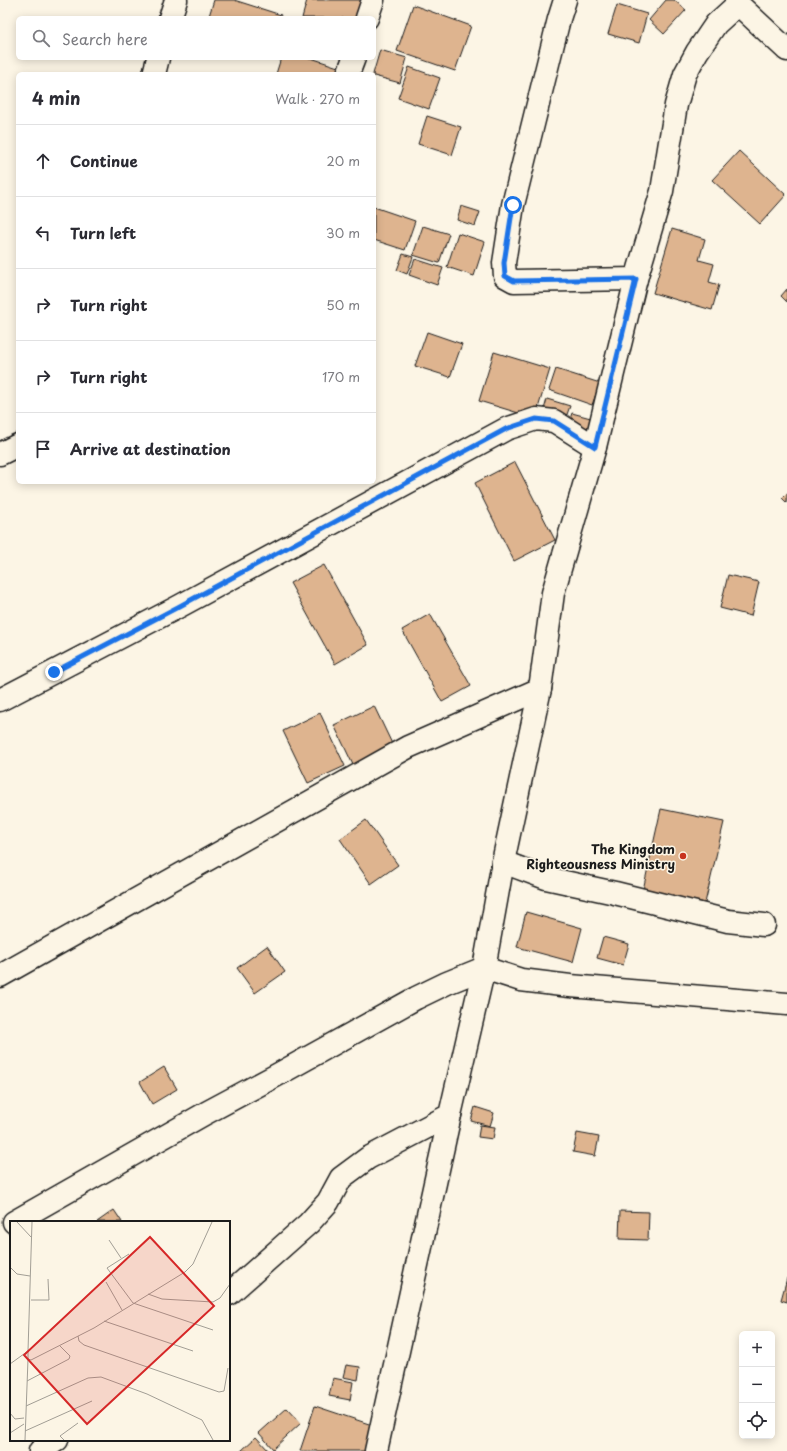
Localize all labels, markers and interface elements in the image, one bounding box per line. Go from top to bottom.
search box [16,16,376,60]
icon: search [30,27,52,49]
text: Search here [62,27,148,50]
text: 4 min [32,85,80,111]
text: Walk · 270 m [275,89,360,108]
text: Continue [70,149,138,172]
icon: ahead [32,150,54,172]
text: 20 m [326,151,360,170]
route start [504,196,522,214]
text: Turn left [70,221,136,244]
icon: left [32,222,54,244]
text: 30 m [326,223,360,242]
text: Turn right [70,293,147,316]
icon: right [32,294,54,316]
text: 50 m [326,295,360,314]
text: Turn right [70,365,147,388]
icon: right [32,366,54,388]
text: 170 m [322,367,360,386]
text: Arrive at destination [70,437,231,460]
icon: arrive [32,438,54,460]
route end [45,663,63,681]
place label: The Kingdom Righteousness Ministry [526,839,675,873]
marker: The Kingdom Righteousness Ministry [678,851,688,861]
inset map [10,1221,230,1441]
map controls [739,1331,775,1439]
button: + [739,1331,775,1367]
button: − [739,1367,775,1403]
button: locate [739,1403,775,1439]

